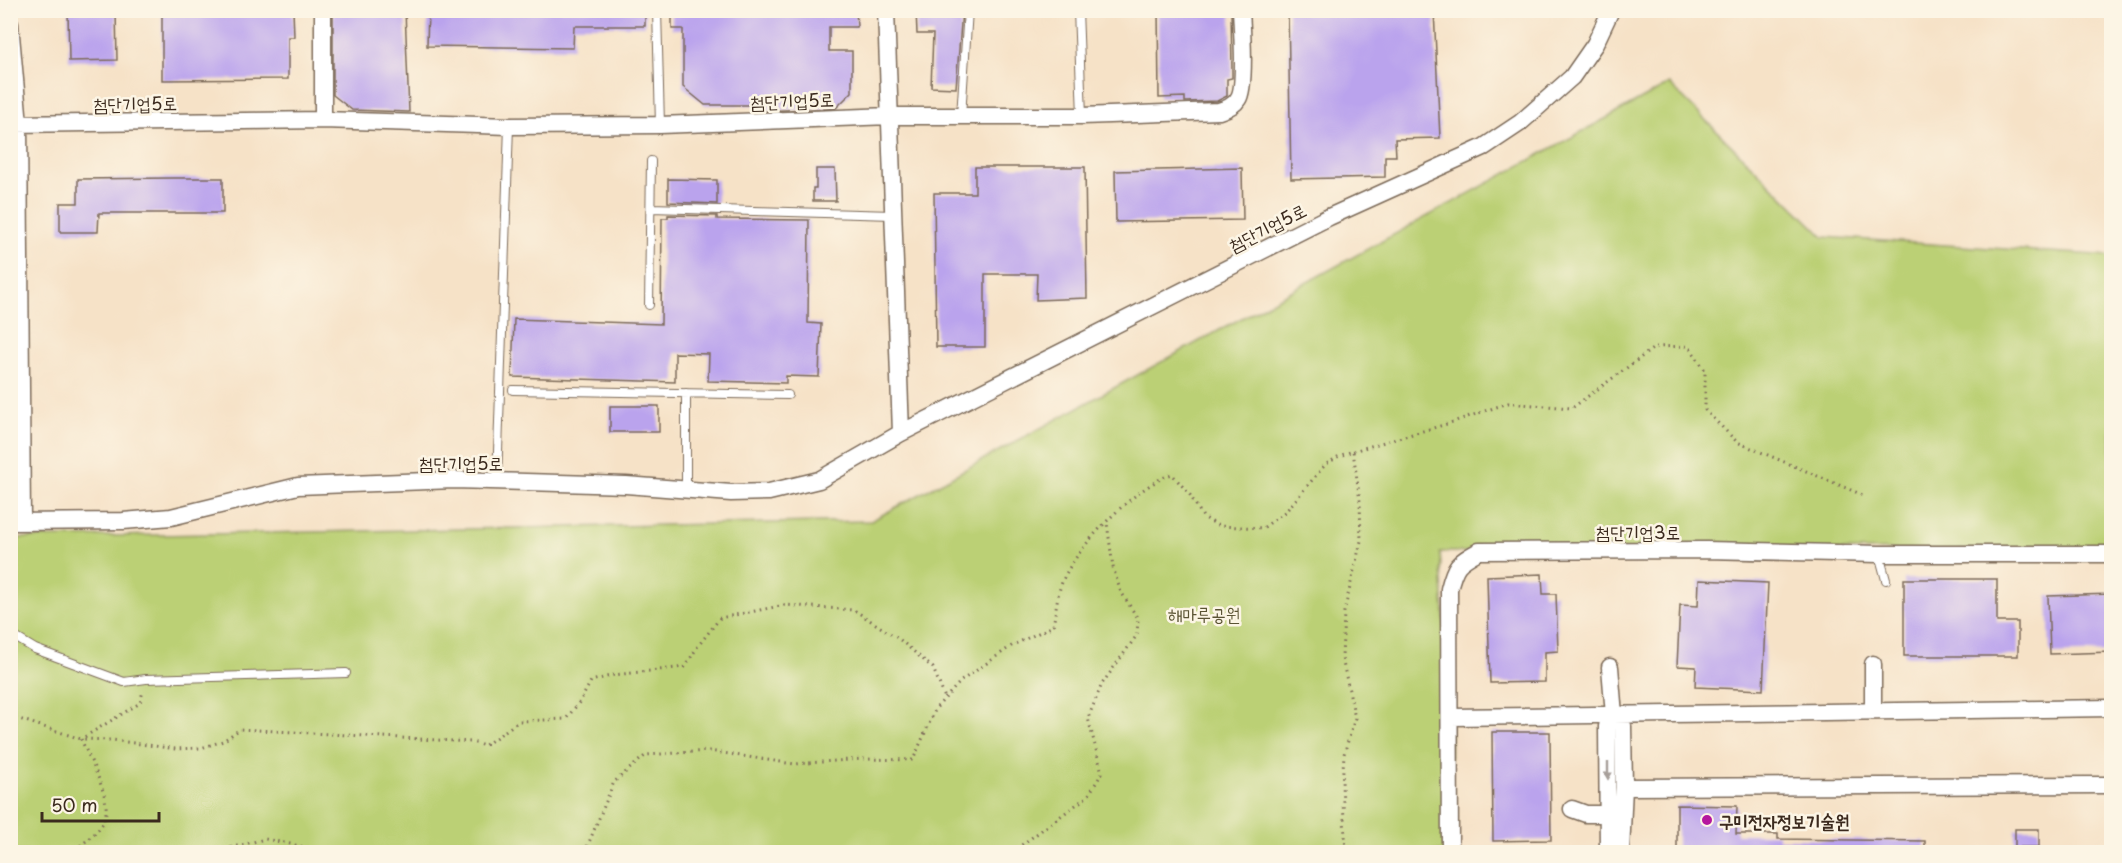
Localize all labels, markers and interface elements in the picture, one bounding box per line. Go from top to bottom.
street label: 첨단기업5로 [750,85,834,115]
street label: 첨단기업5로 [93,89,177,117]
street label: 첨단기업5로 [1223,196,1311,258]
street label: 첨단기업5로 [419,449,503,476]
street label: 첨단기업3로 [1596,518,1680,545]
park label: 해마루공원 [1168,600,1240,627]
one-way arrow [1603,762,1612,781]
scale bar [42,785,159,823]
text: 50 m [51,791,98,818]
place label: 구미전자정보기술원 [1719,807,1849,834]
marker: 구미전자정보기술원 [1700,813,1714,827]

